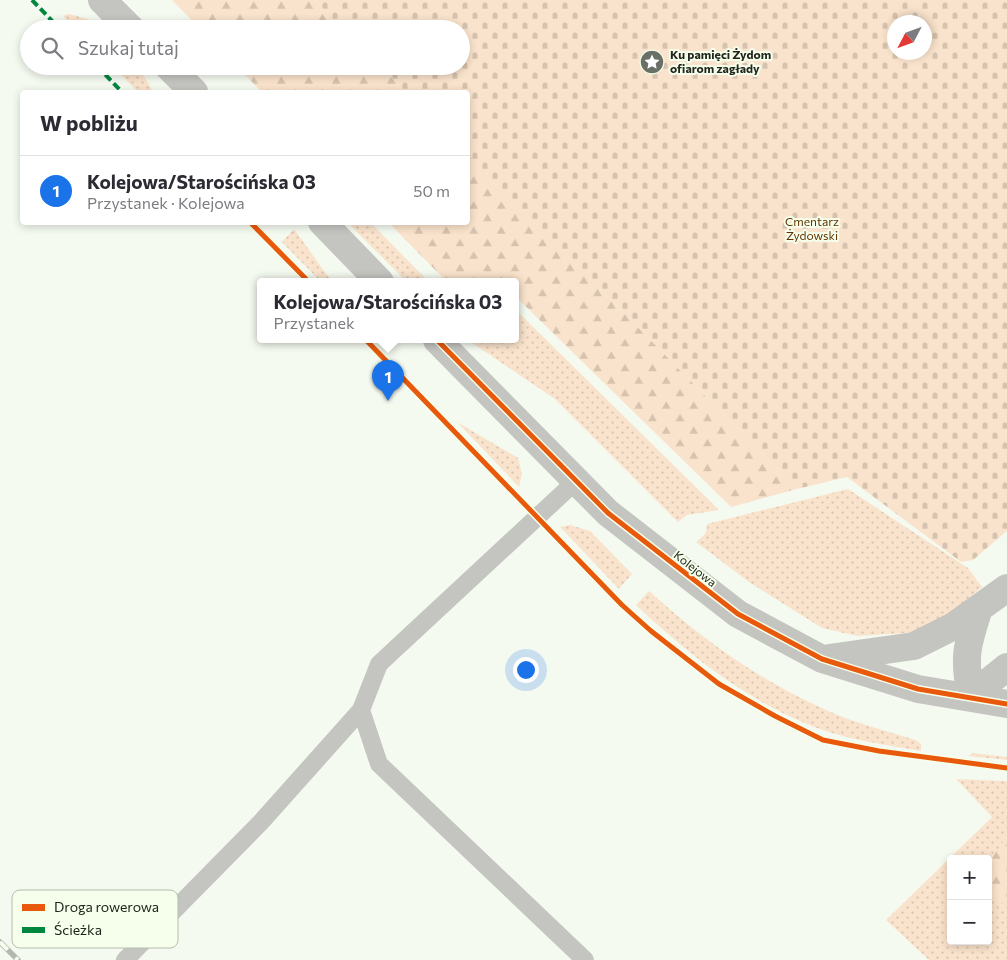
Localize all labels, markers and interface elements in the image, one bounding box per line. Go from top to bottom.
north arrow [887,15,932,60]
search box [20,20,470,75]
icon: search [38,34,66,62]
text: Szukaj tutaj [78,36,179,59]
place label: Ku pamięci Żydom ofiarom zagłady [670,47,771,75]
place icon: Ku pamięci Żydom ofiarom zagłady [639,49,665,75]
text: W pobliżu [40,110,138,135]
text: Kolejowa/Starościńska 03 [87,170,316,193]
text: 1 [52,181,60,200]
text: 50 m [413,181,450,200]
text: Przystanek · Kolejowa [87,193,245,212]
park label: Cmentarz Żydowski [785,214,839,242]
popup [257,278,519,343]
text: Kolejowa/Starościńska 03 [274,290,502,313]
text: Przystanek [274,313,355,332]
pin: 1 [372,360,404,401]
street label: Kolejowa [672,547,720,589]
your location [513,657,539,683]
map controls [947,855,992,945]
button: + [947,855,992,900]
legend [12,890,178,948]
text: Droga rowerowa [54,898,159,915]
button: − [947,900,992,945]
text: Ścieżka [54,921,102,938]

